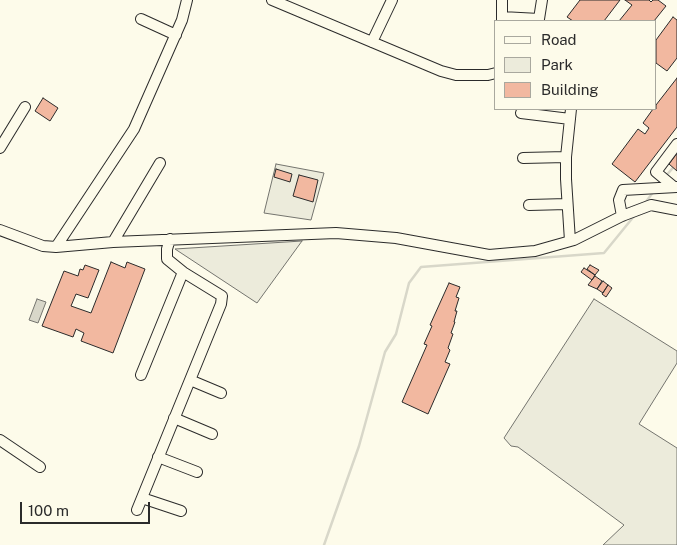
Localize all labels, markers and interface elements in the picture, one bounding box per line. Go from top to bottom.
legend [494,20,657,110]
text: Road [541,31,577,48]
text: Park [541,56,573,73]
text: Building [541,81,599,98]
scale bar [22,492,152,524]
text: 100 m [28,502,69,519]

